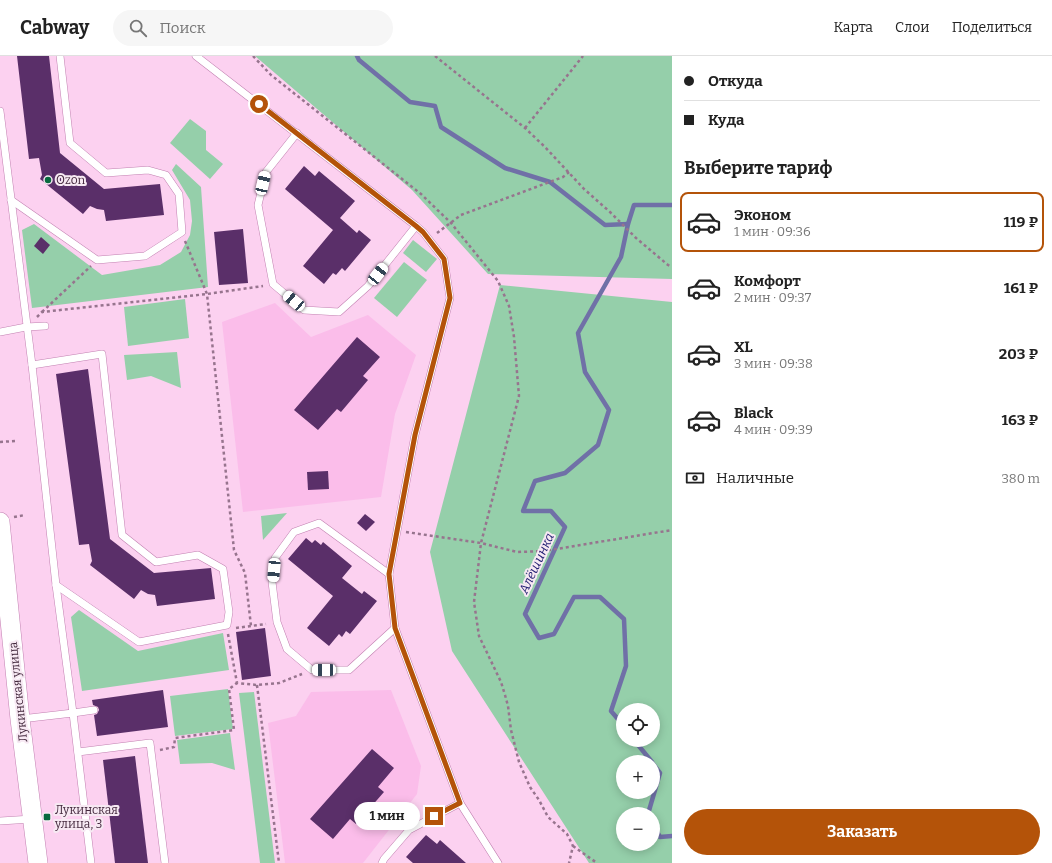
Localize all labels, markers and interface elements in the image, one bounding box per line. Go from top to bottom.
search box [113,10,393,46]
text: Cabway [20,16,89,39]
icon: search [127,17,149,39]
text: Поиск [159,19,206,37]
text: Карта [833,19,873,36]
text: Слои [895,19,930,36]
text: Поделиться [952,19,1032,36]
text: Откуда [708,72,763,90]
route start [250,95,268,113]
text: Куда [708,111,745,129]
text: Выберите тариф [684,157,832,179]
car [254,170,272,196]
place label: Ozon [56,173,86,187]
marker: Ozon [43,175,53,185]
icon: car [686,204,722,240]
text: Эконом [734,206,791,224]
text: 119 ₽ [1004,213,1038,231]
text: 1 мин · 09:36 [734,224,811,239]
car [366,261,390,287]
icon: car [686,270,722,306]
text: Комфорт [734,272,801,290]
text: 161 ₽ [1004,279,1038,297]
car [281,289,307,313]
text: 2 мин · 09:37 [734,290,811,305]
icon: car [686,336,722,372]
text: XL [734,338,753,356]
text: 203 ₽ [999,345,1038,363]
text: 3 мин · 09:38 [734,356,813,371]
icon: car [686,402,722,438]
text: Black [734,404,773,422]
text: 163 ₽ [1002,411,1038,429]
text: 4 мин · 09:39 [734,422,813,437]
icon: cash [684,467,706,489]
text: Наличные [716,469,794,487]
text: 380 m [1001,471,1040,486]
water label: Алёшинка [515,531,557,597]
car [267,558,281,582]
street label: Лукинская улица [6,641,30,743]
car [312,664,336,676]
map controls [616,703,660,851]
button: locate [616,703,660,747]
button: + [616,755,660,799]
callout: 1 мин [354,802,420,830]
place label: Лукинская улица, 3 [54,803,118,831]
route end [425,807,443,825]
button: − [616,807,660,851]
text: 1 мин [369,808,405,823]
button: Заказать [684,809,1040,855]
marker: Лукинская улица, 3 [42,812,52,822]

